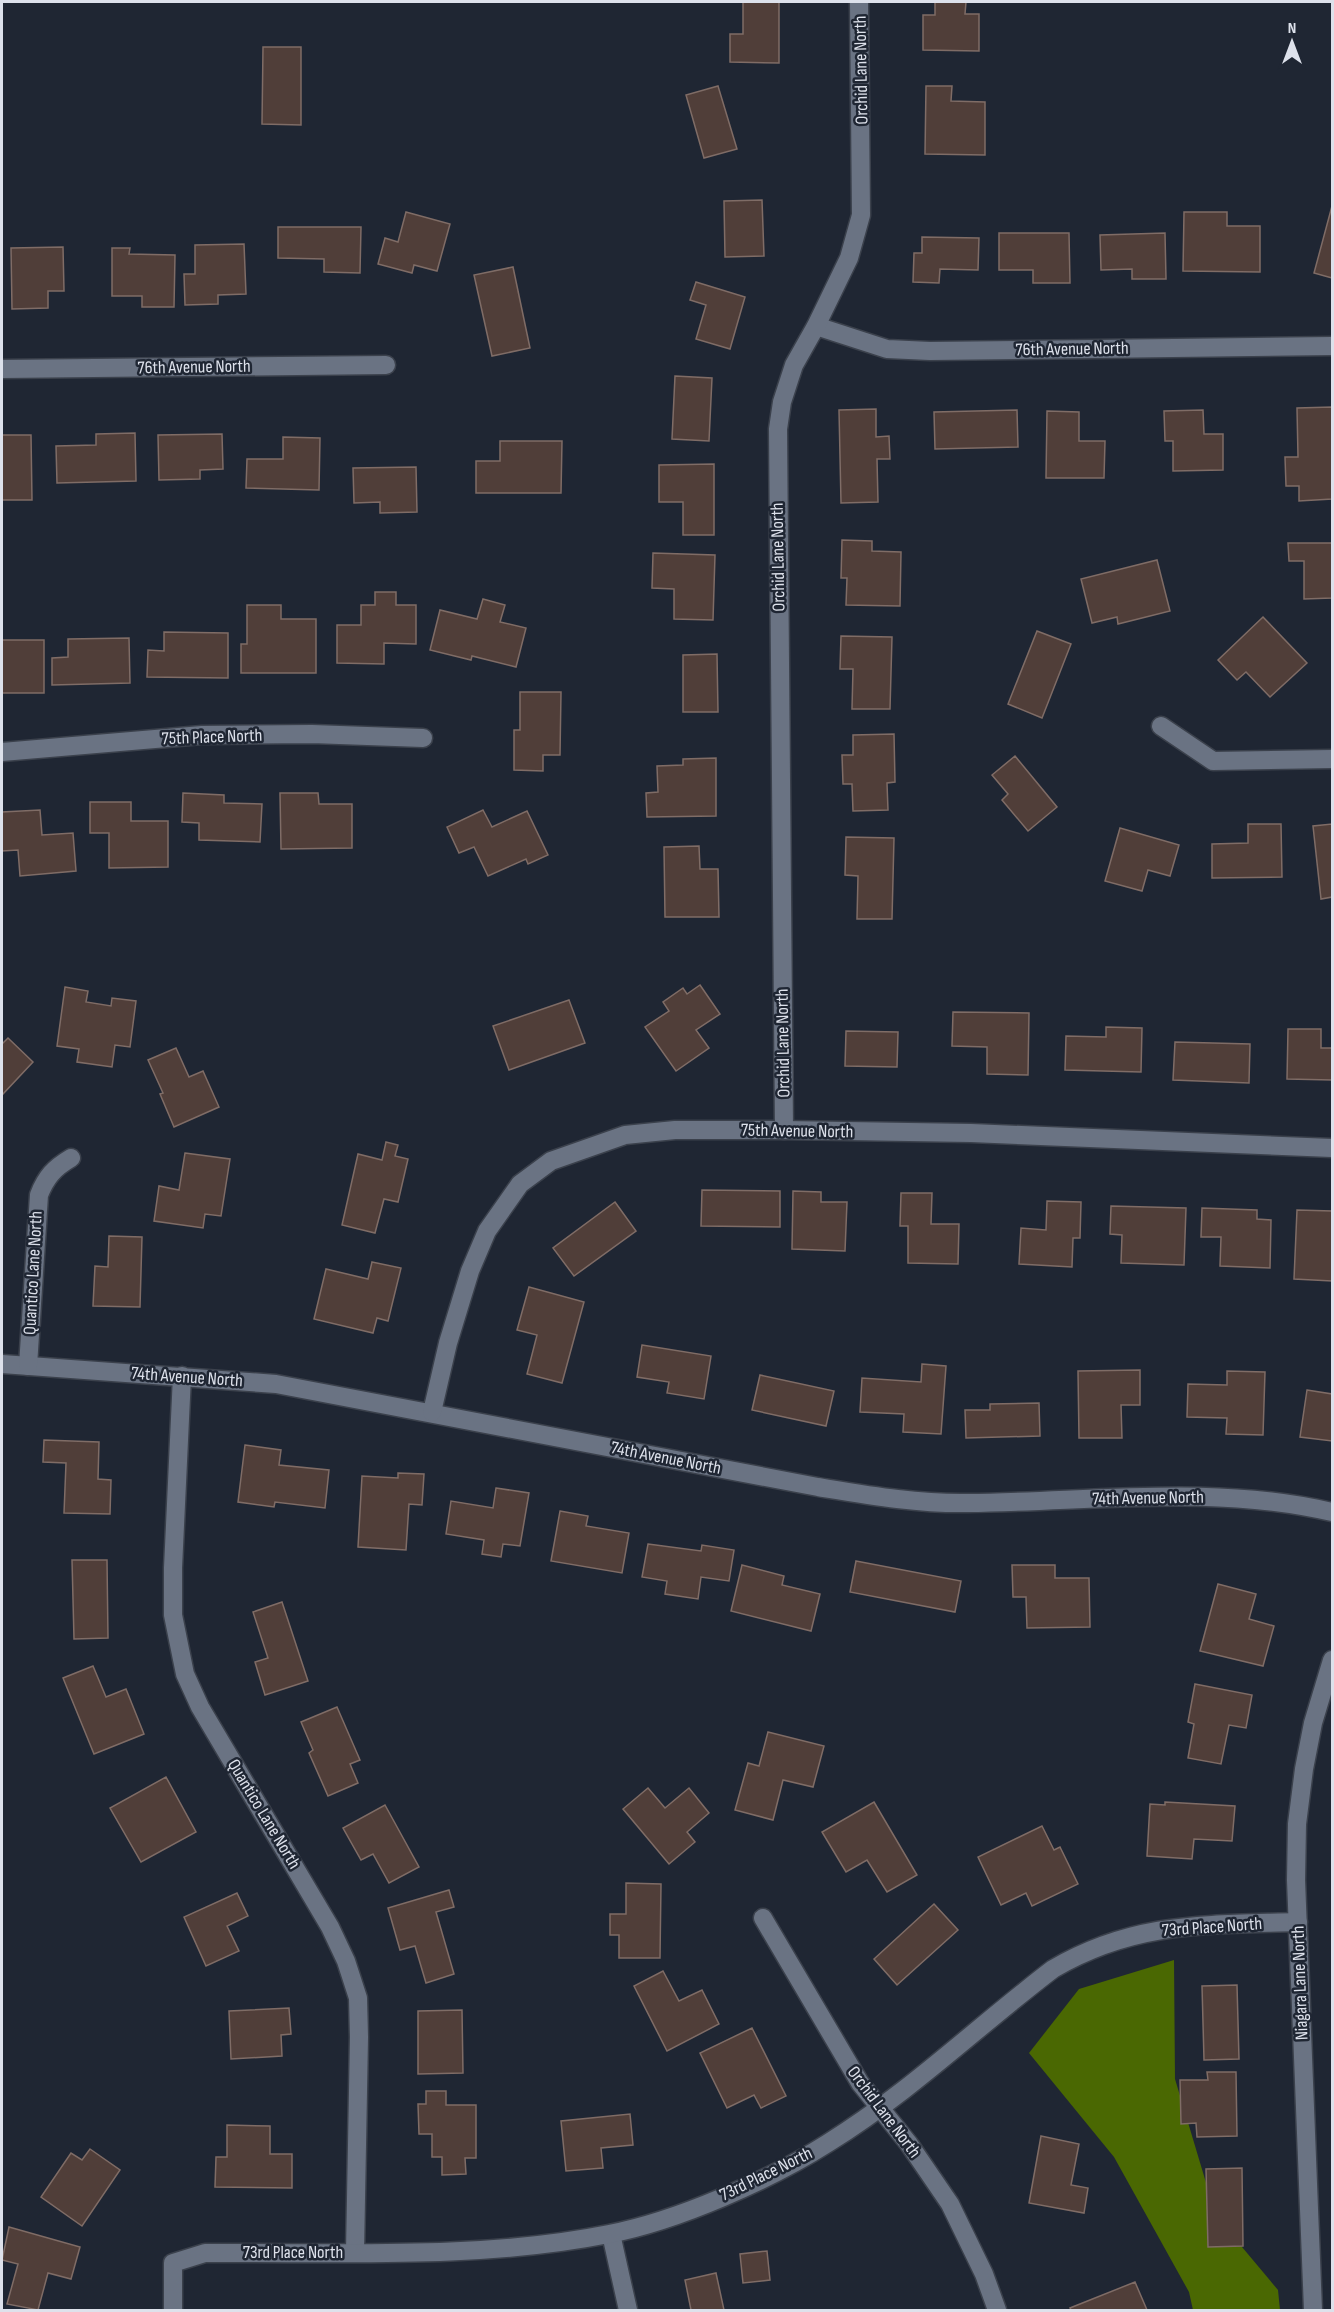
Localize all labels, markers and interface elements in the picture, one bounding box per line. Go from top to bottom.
north arrow [1262,12,1322,72]
street label: Orchid Lane North [850,15,872,125]
text: N [1288,19,1296,38]
street label: 76th Avenue North [1015,338,1129,360]
street label: 76th Avenue North [137,356,251,378]
street label: Orchid Lane North [767,502,789,612]
street label: 75th Place North [161,725,263,749]
street label: Orchid Lane North [772,988,794,1098]
street label: 75th Avenue North [741,1120,853,1142]
street label: Quantico Lane North [19,1210,47,1336]
street label: 74th Avenue North [130,1363,244,1391]
street label: 74th Avenue North [609,1437,723,1479]
street label: 74th Avenue North [1092,1487,1204,1509]
street label: Quantico Lane North [223,1755,305,1873]
street label: 73rd Place North [1161,1913,1263,1941]
street label: Niagara Lane North [1288,1925,1312,2041]
street label: Orchid Lane North [843,2062,925,2162]
street label: 73rd Place North [716,2143,816,2205]
street label: 73rd Place North [243,2242,343,2263]

